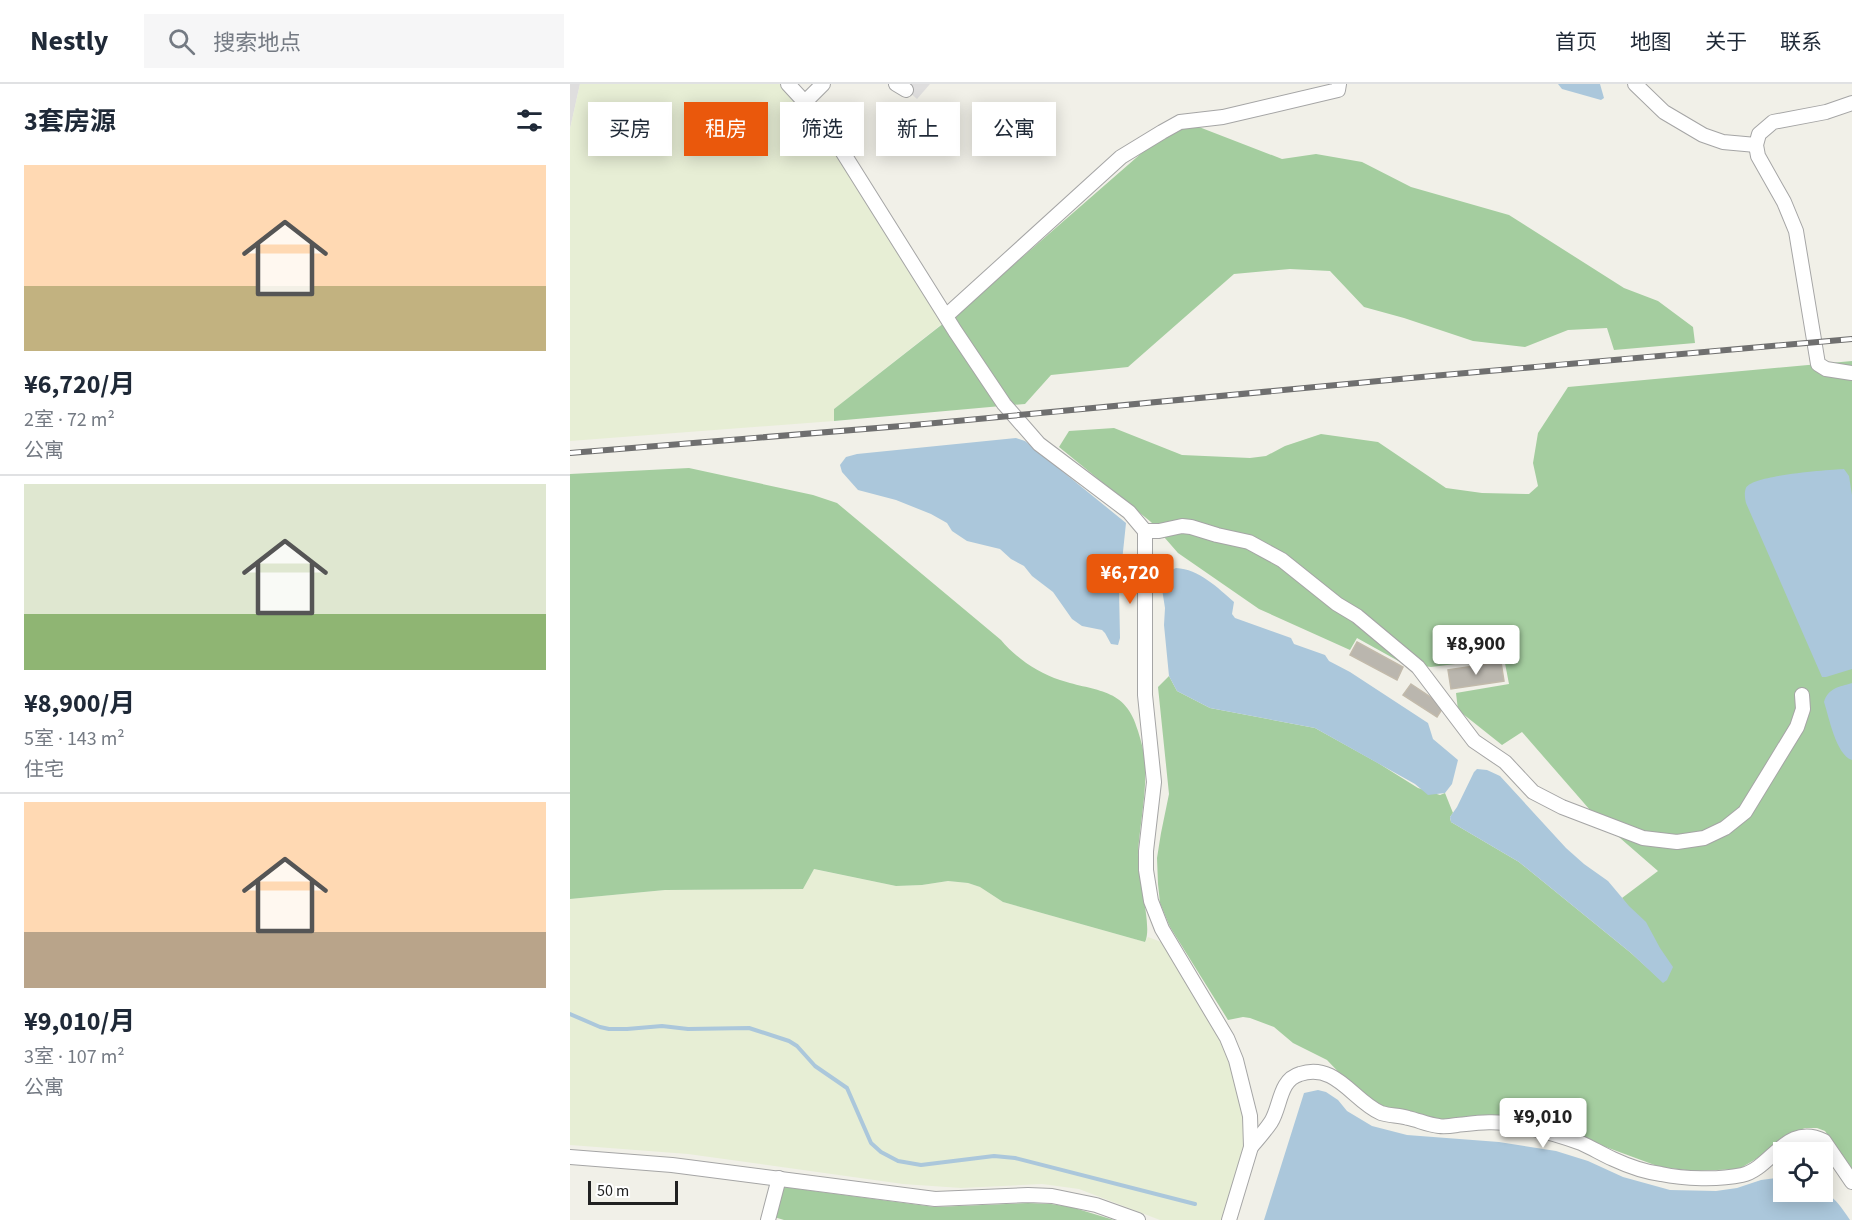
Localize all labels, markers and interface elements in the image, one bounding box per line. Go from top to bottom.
search box [144,14,564,68]
text: Nestly [30,21,108,61]
icon: search [165,25,198,58]
text: 搜索地点 [213,27,301,59]
text: 首页 [1555,27,1597,57]
text: 地图 [1630,27,1672,57]
text: 关于 [1705,27,1747,57]
text: 联系 [1780,27,1822,57]
chip: 买房 [588,102,672,156]
chip: 租房 [684,102,768,156]
chip: 筛选 [780,102,864,156]
chip: 新上 [876,102,960,156]
chip: 公寓 [972,102,1056,156]
text: 3套房源 [24,103,116,140]
icon: filters [513,104,546,137]
icon: home [231,204,339,312]
text: ¥6,720/月 [24,366,135,403]
text: 2室 · 72 m² [24,406,115,434]
text: 公寓 [24,437,64,465]
icon: home [231,523,339,631]
pin: ¥6,720 [1081,554,1179,605]
text: ¥6,720 [1101,559,1159,587]
pin: ¥8,900 [1427,625,1525,676]
text: ¥8,900 [1447,630,1505,658]
text: ¥8,900/月 [24,685,135,722]
text: 5室 · 143 m² [24,725,125,753]
text: 住宅 [24,756,64,784]
icon: home [231,841,339,949]
text: ¥9,010/月 [24,1003,135,1040]
text: 3室 · 107 m² [24,1043,125,1071]
text: 公寓 [24,1074,64,1102]
pin: ¥9,010 [1494,1098,1592,1149]
text: ¥9,010 [1514,1103,1572,1131]
map controls [1773,1142,1833,1202]
button: locate [1773,1142,1833,1202]
scale bar [588,1178,678,1206]
text: 50 m [597,1180,629,1202]

